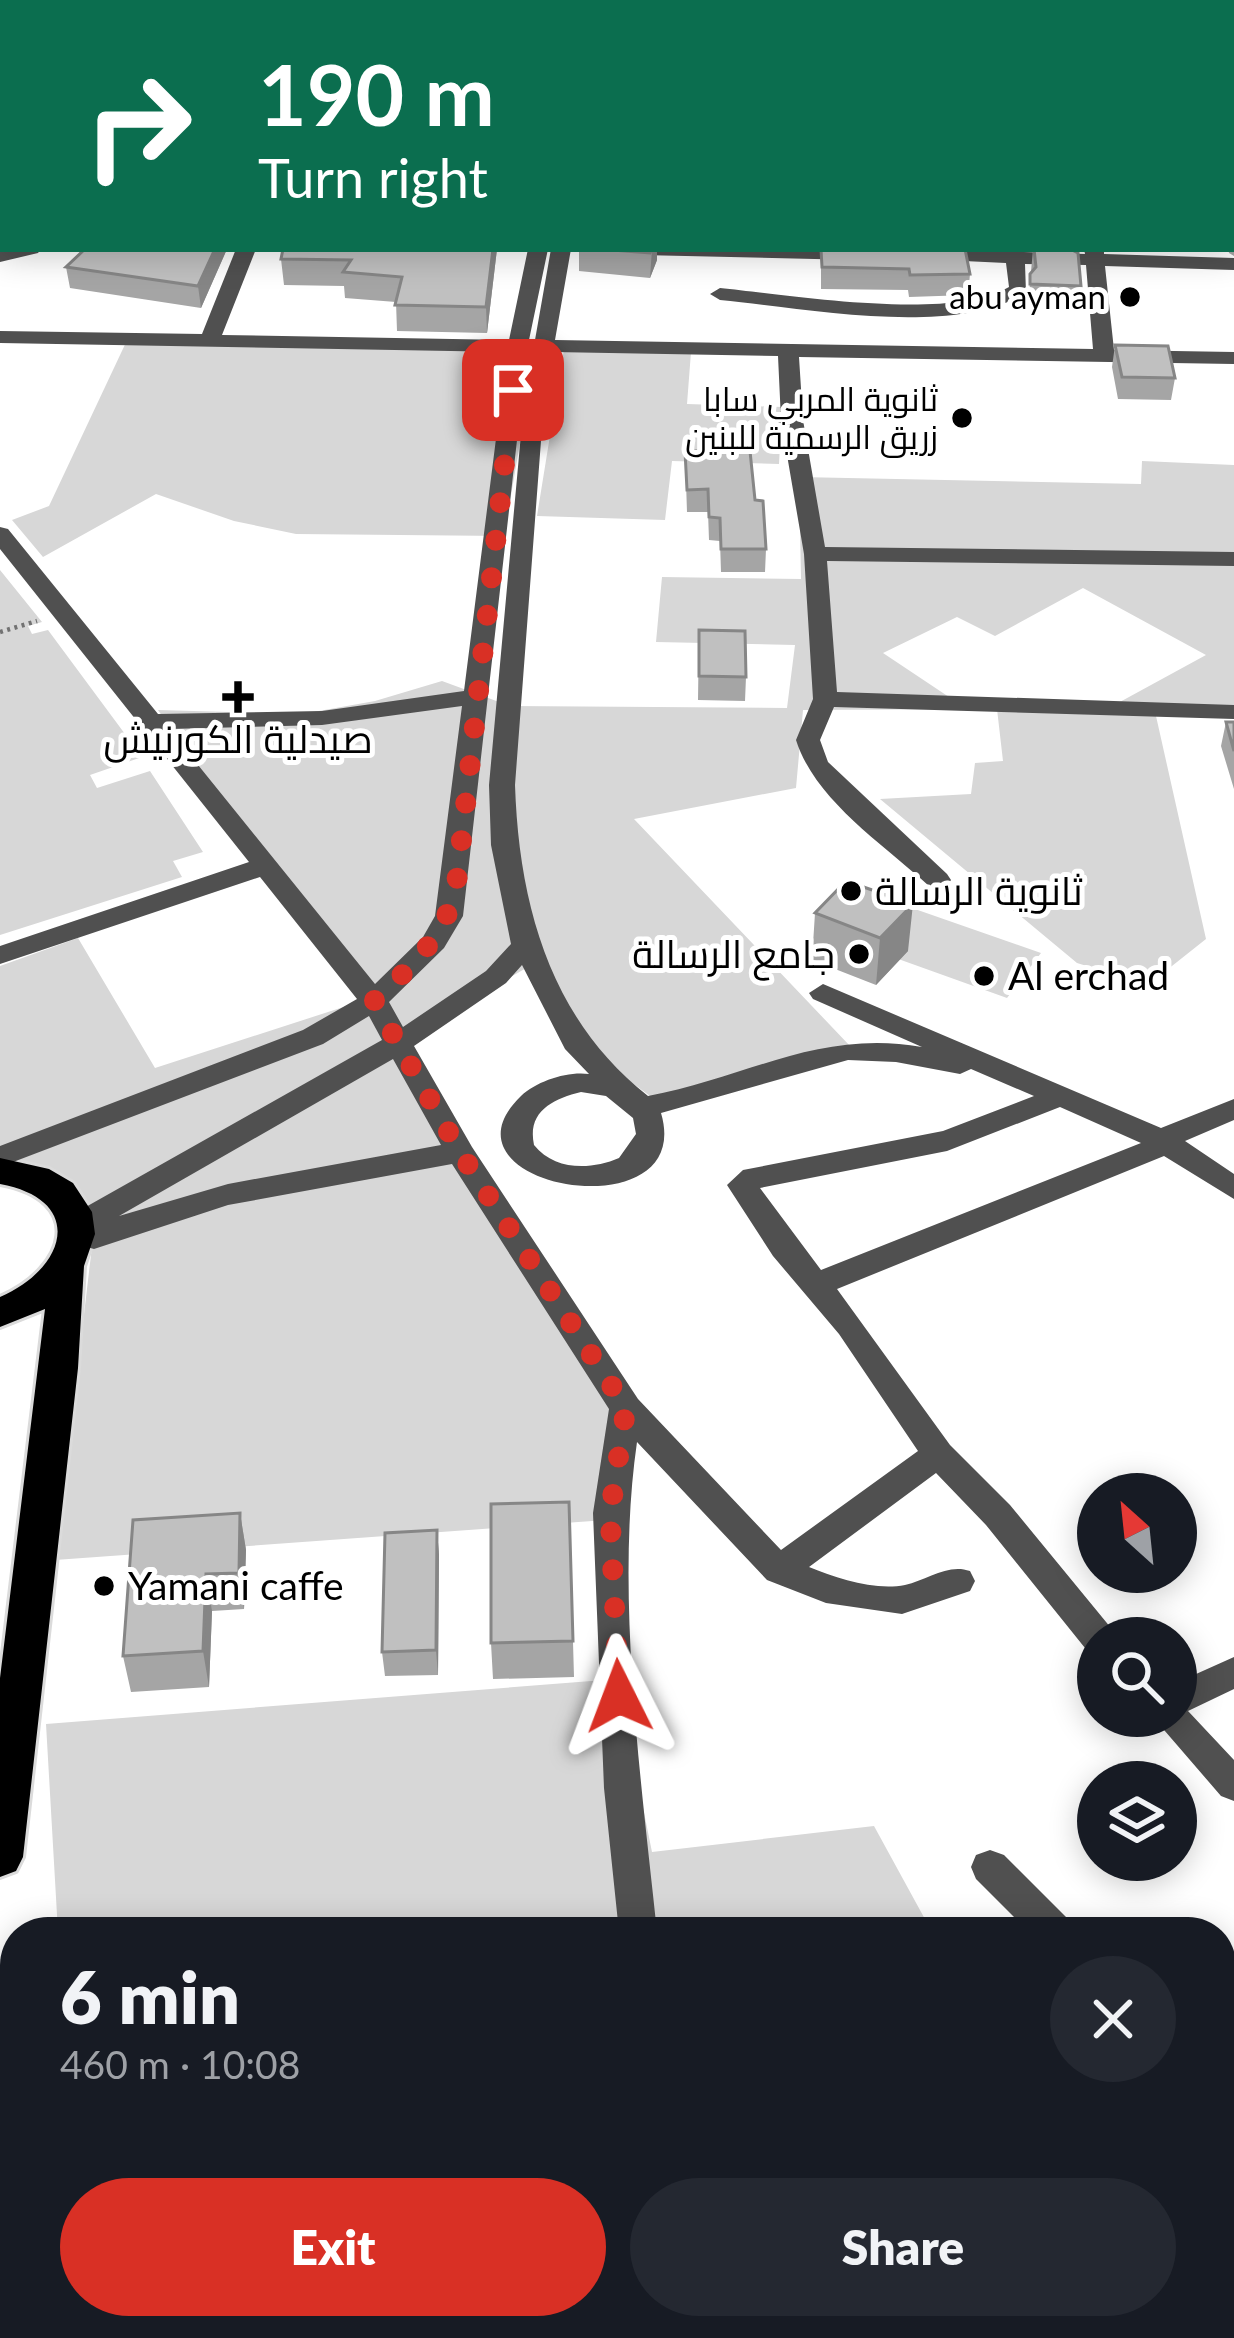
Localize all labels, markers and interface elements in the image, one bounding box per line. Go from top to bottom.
text: 190 m [258,43,495,144]
icon: right [60,48,216,204]
text: Turn right [258,145,488,210]
place label: abu ayman [949,276,1106,316]
marker: abu ayman [1117,284,1143,310]
pin [462,339,564,441]
icon: arrive [480,357,546,423]
place label: ثانوية المربي سابا زريق الرسمية للبنين [685,378,938,458]
marker: ثانوية المربي سابا زريق الرسمية للبنين [949,405,975,431]
marker: صيدلية الكورنيش [225,684,251,710]
place label: صيدلية الكورنيش [103,715,373,763]
place label: ثانوية الرسالة [875,867,1083,914]
marker: ثانوية الرسالة [838,878,864,904]
place label: جامع الرسالة [632,930,835,981]
marker: جامع الرسالة [846,941,872,967]
place label: Al erchad [1008,952,1169,998]
marker: Al erchad [971,963,997,989]
north arrow [1077,1473,1197,1593]
map controls [1077,1473,1197,1881]
place label: Yamani caffe [128,1562,344,1608]
marker: Yamani caffe [91,1573,117,1599]
button: search [1077,1617,1197,1737]
position arrow [556,1633,682,1759]
button: layers [1077,1761,1197,1881]
text: 6 min [60,1953,240,2039]
button: close [1050,1956,1176,2082]
text: 460 m · 10:08 [60,2041,300,2087]
button: Exit [60,2178,606,2316]
button: Share [630,2178,1176,2316]

